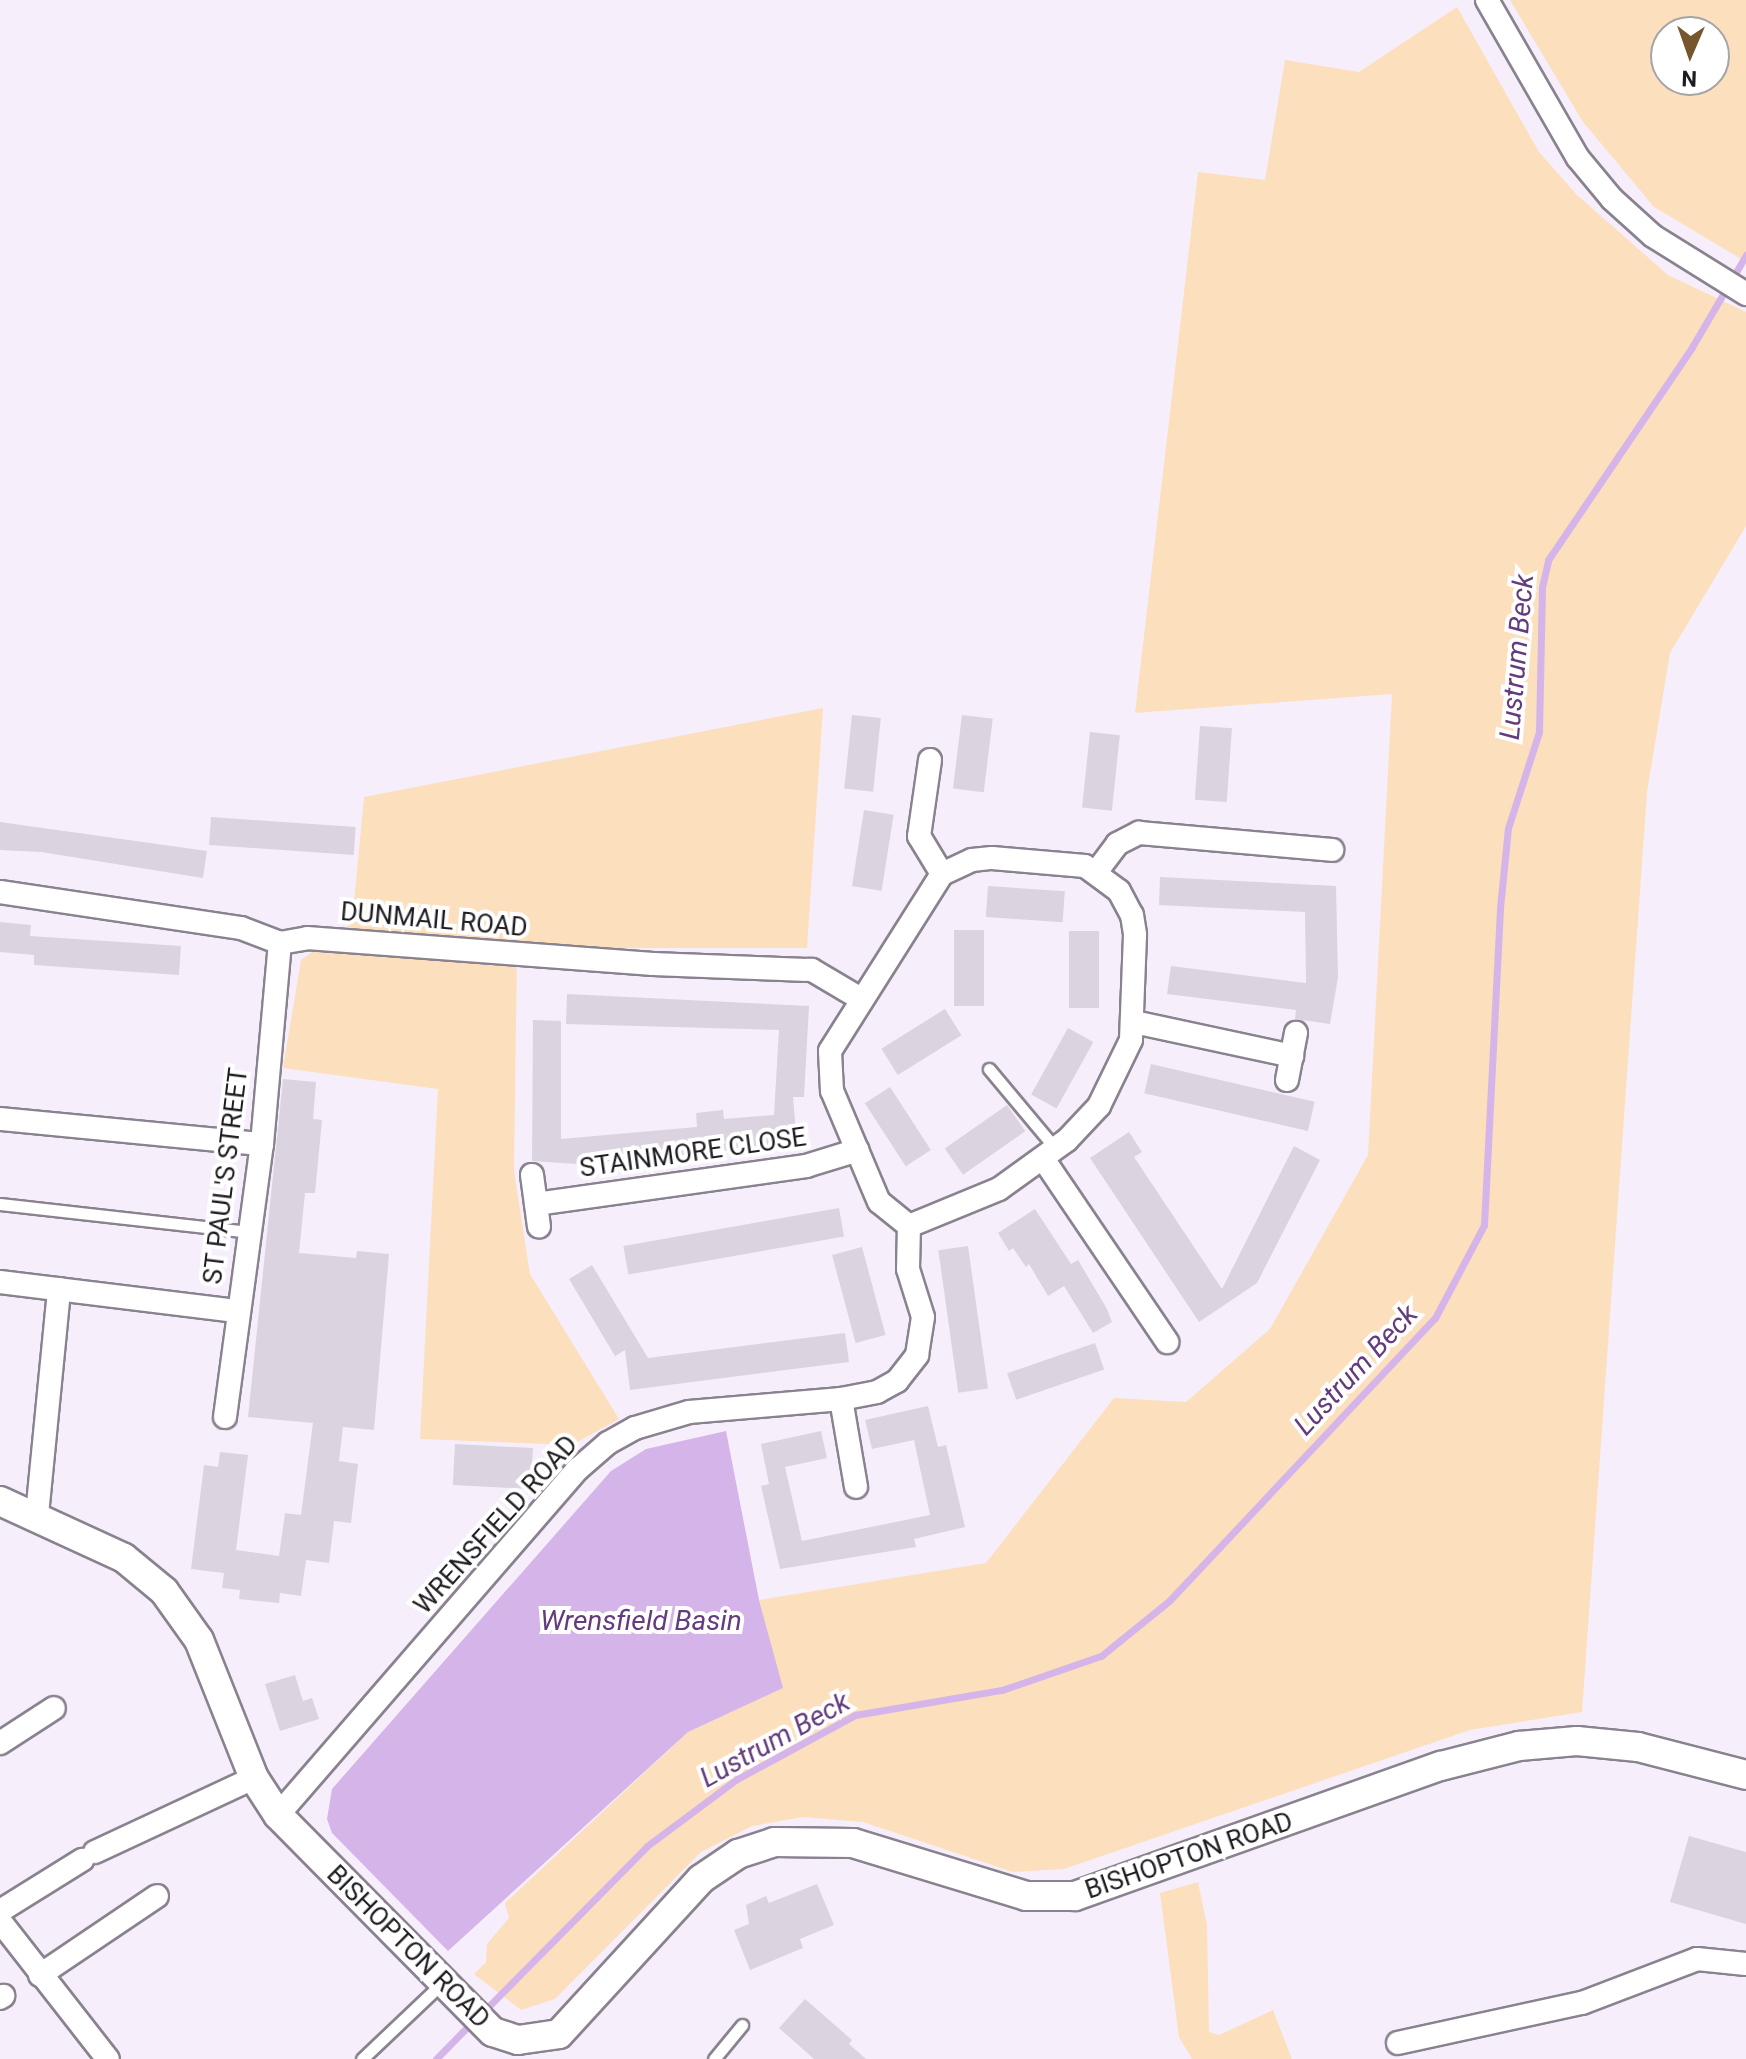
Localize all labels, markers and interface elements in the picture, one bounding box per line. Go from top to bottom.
north arrow [1650,16,1730,96]
text: N [1681,66,1697,91]
water label: Lustrum Beck [1493,573,1541,741]
street label: DUNMAIL ROAD [339,896,529,944]
street label: ST PAUL'S STREET [197,1066,255,1286]
street label: STAINMORE CLOSE [578,1122,808,1184]
water label: Lustrum Beck [1287,1298,1425,1442]
street label: WRENSFIELD ROAD [408,1429,584,1621]
water label: Wrensfield Basin [540,1604,742,1638]
water label: Lustrum Beck [694,1685,856,1795]
street label: BISHOPTON ROAD [1081,1806,1297,1906]
street label: BISHOPTON ROAD [320,1859,496,2035]

